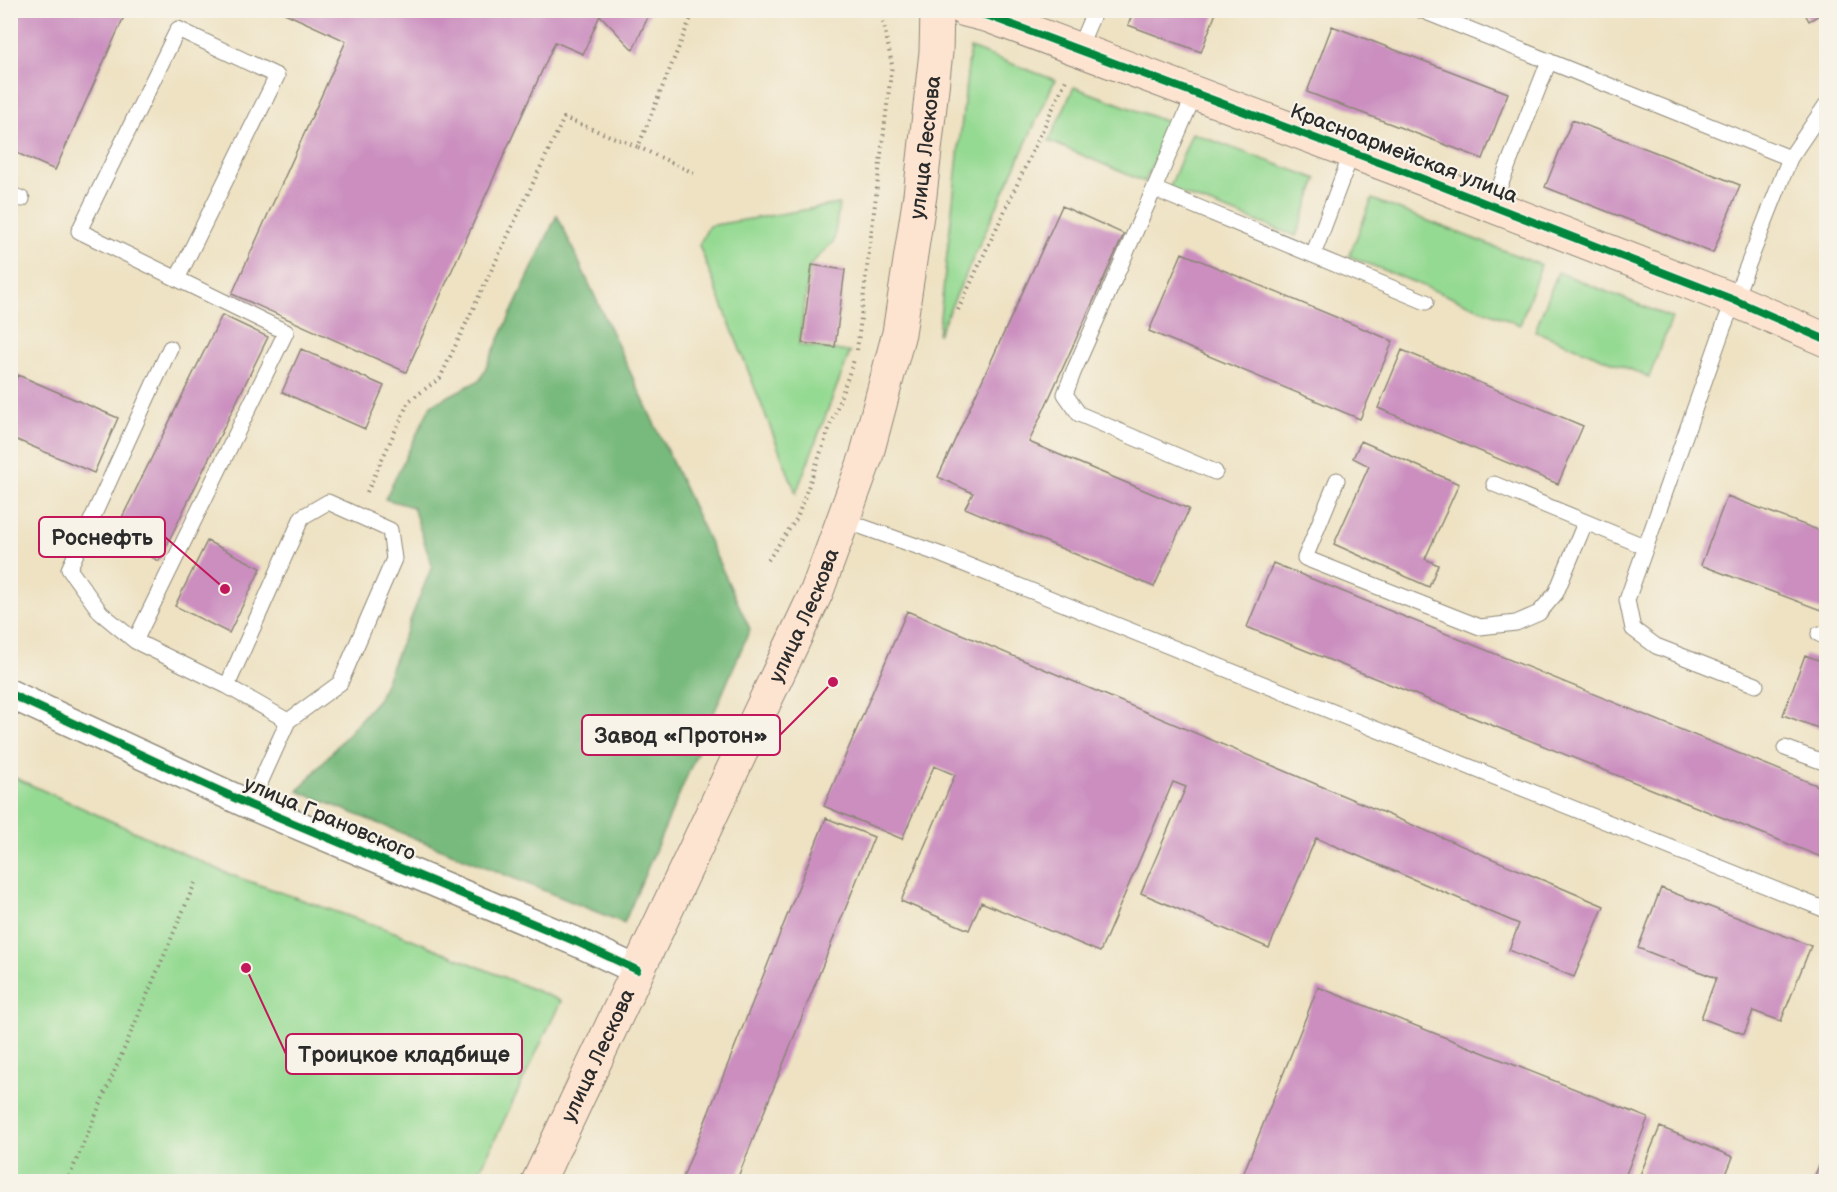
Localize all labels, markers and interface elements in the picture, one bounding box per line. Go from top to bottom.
street label: улица Лескова [904,74,946,221]
street label: Красноармейская улица [1287,98,1522,209]
callout: Роснефть [39,517,165,557]
text: Роснефть [51,525,154,552]
street label: улица Лескова [764,544,845,687]
callout: Завод «Протон» [582,715,780,755]
text: Завод «Протон» [594,723,768,750]
street label: улица Грановского [240,771,419,866]
street label: улица Лескова [556,984,641,1126]
callout: Троицкое кладбище [286,1034,522,1074]
text: Троицкое кладбище [298,1042,510,1069]

